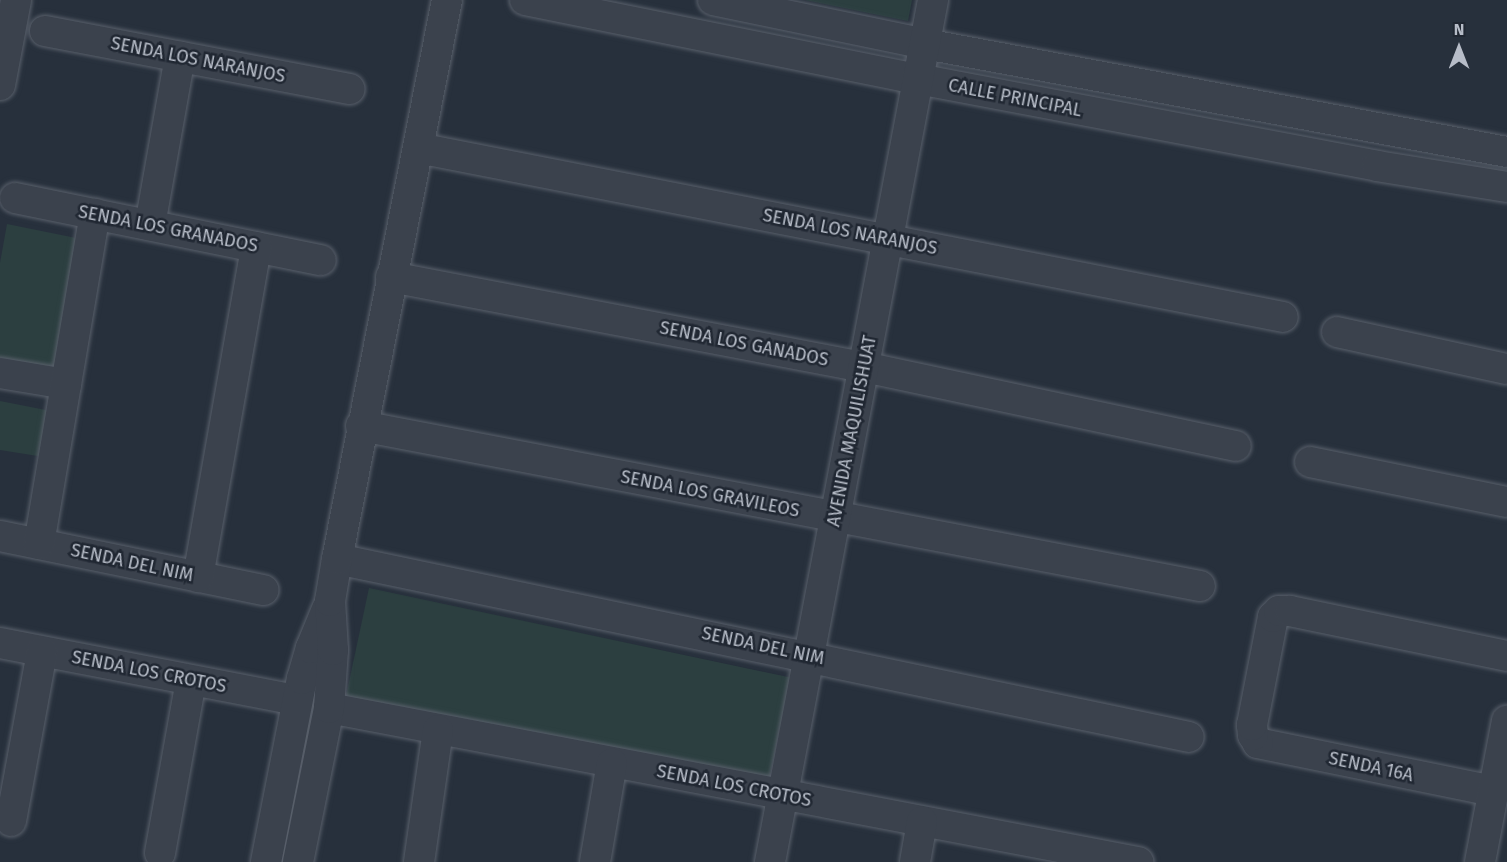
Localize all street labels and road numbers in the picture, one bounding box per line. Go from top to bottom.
street label: SENDA LOS NARANJOS [109,32,287,88]
street label: CALLE PRINCIPAL [946,74,1084,122]
street label: SENDA LOS GRANADOS [76,201,260,257]
street label: SENDA LOS NARANJOS [761,204,939,260]
street label: SENDA LOS GANADOS [658,317,830,371]
street label: AVENIDA MAQUILISHUAT [823,334,881,528]
street label: SENDA LOS GRAVILEOS [619,466,801,522]
street label: SENDA DEL NIM [69,539,195,587]
street label: SENDA DEL NIM [700,622,826,670]
street label: SENDA LOS CROTOS [70,646,228,698]
street label: SENDA 16A [1327,748,1415,786]
street label: SENDA LOS CROTOS [655,760,813,812]

